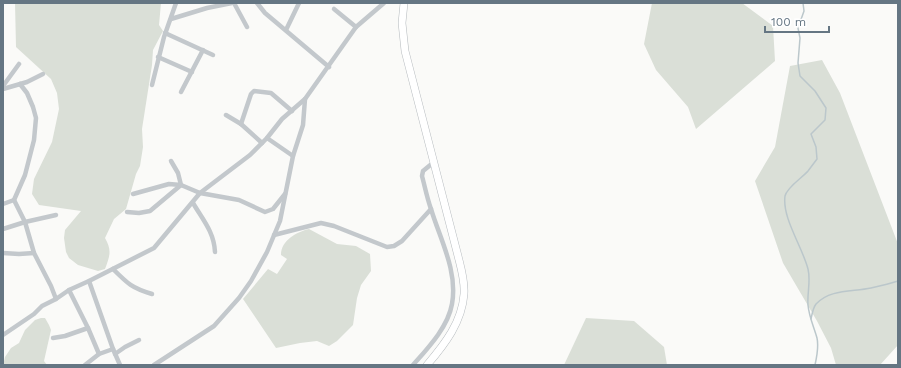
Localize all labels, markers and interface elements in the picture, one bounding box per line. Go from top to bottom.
scale bar [765,8,829,34]
text: 100 m [771,15,806,29]

